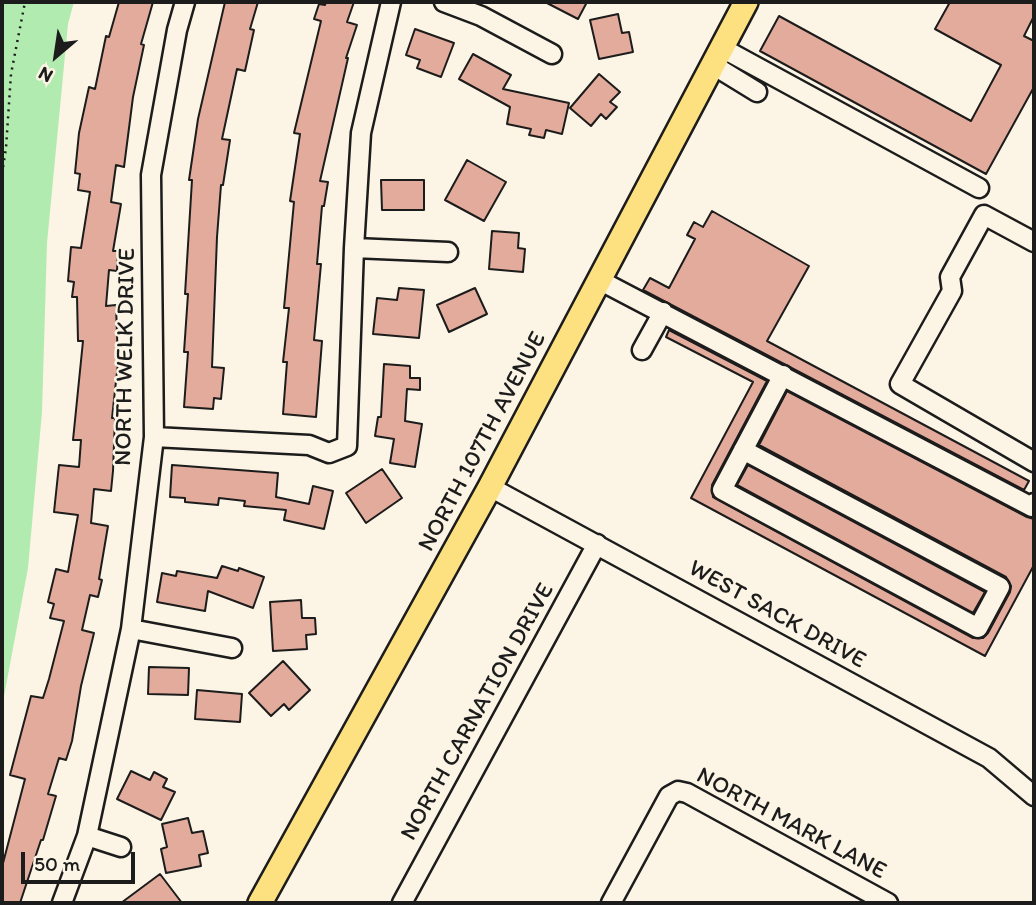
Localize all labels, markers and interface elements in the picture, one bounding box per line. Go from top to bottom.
north arrow [21,21,91,91]
text: N [34,62,57,88]
street label: NORTH WELK DRIVE [110,248,142,466]
street label: NORTH 107TH AVENUE [413,327,553,557]
street label: WEST SACK DRIVE [683,554,871,676]
street label: NORTH CARNATION DRIVE [395,578,561,846]
street label: NORTH MARK LANE [691,762,891,886]
scale bar [24,838,138,882]
text: 50 m [34,851,80,876]

